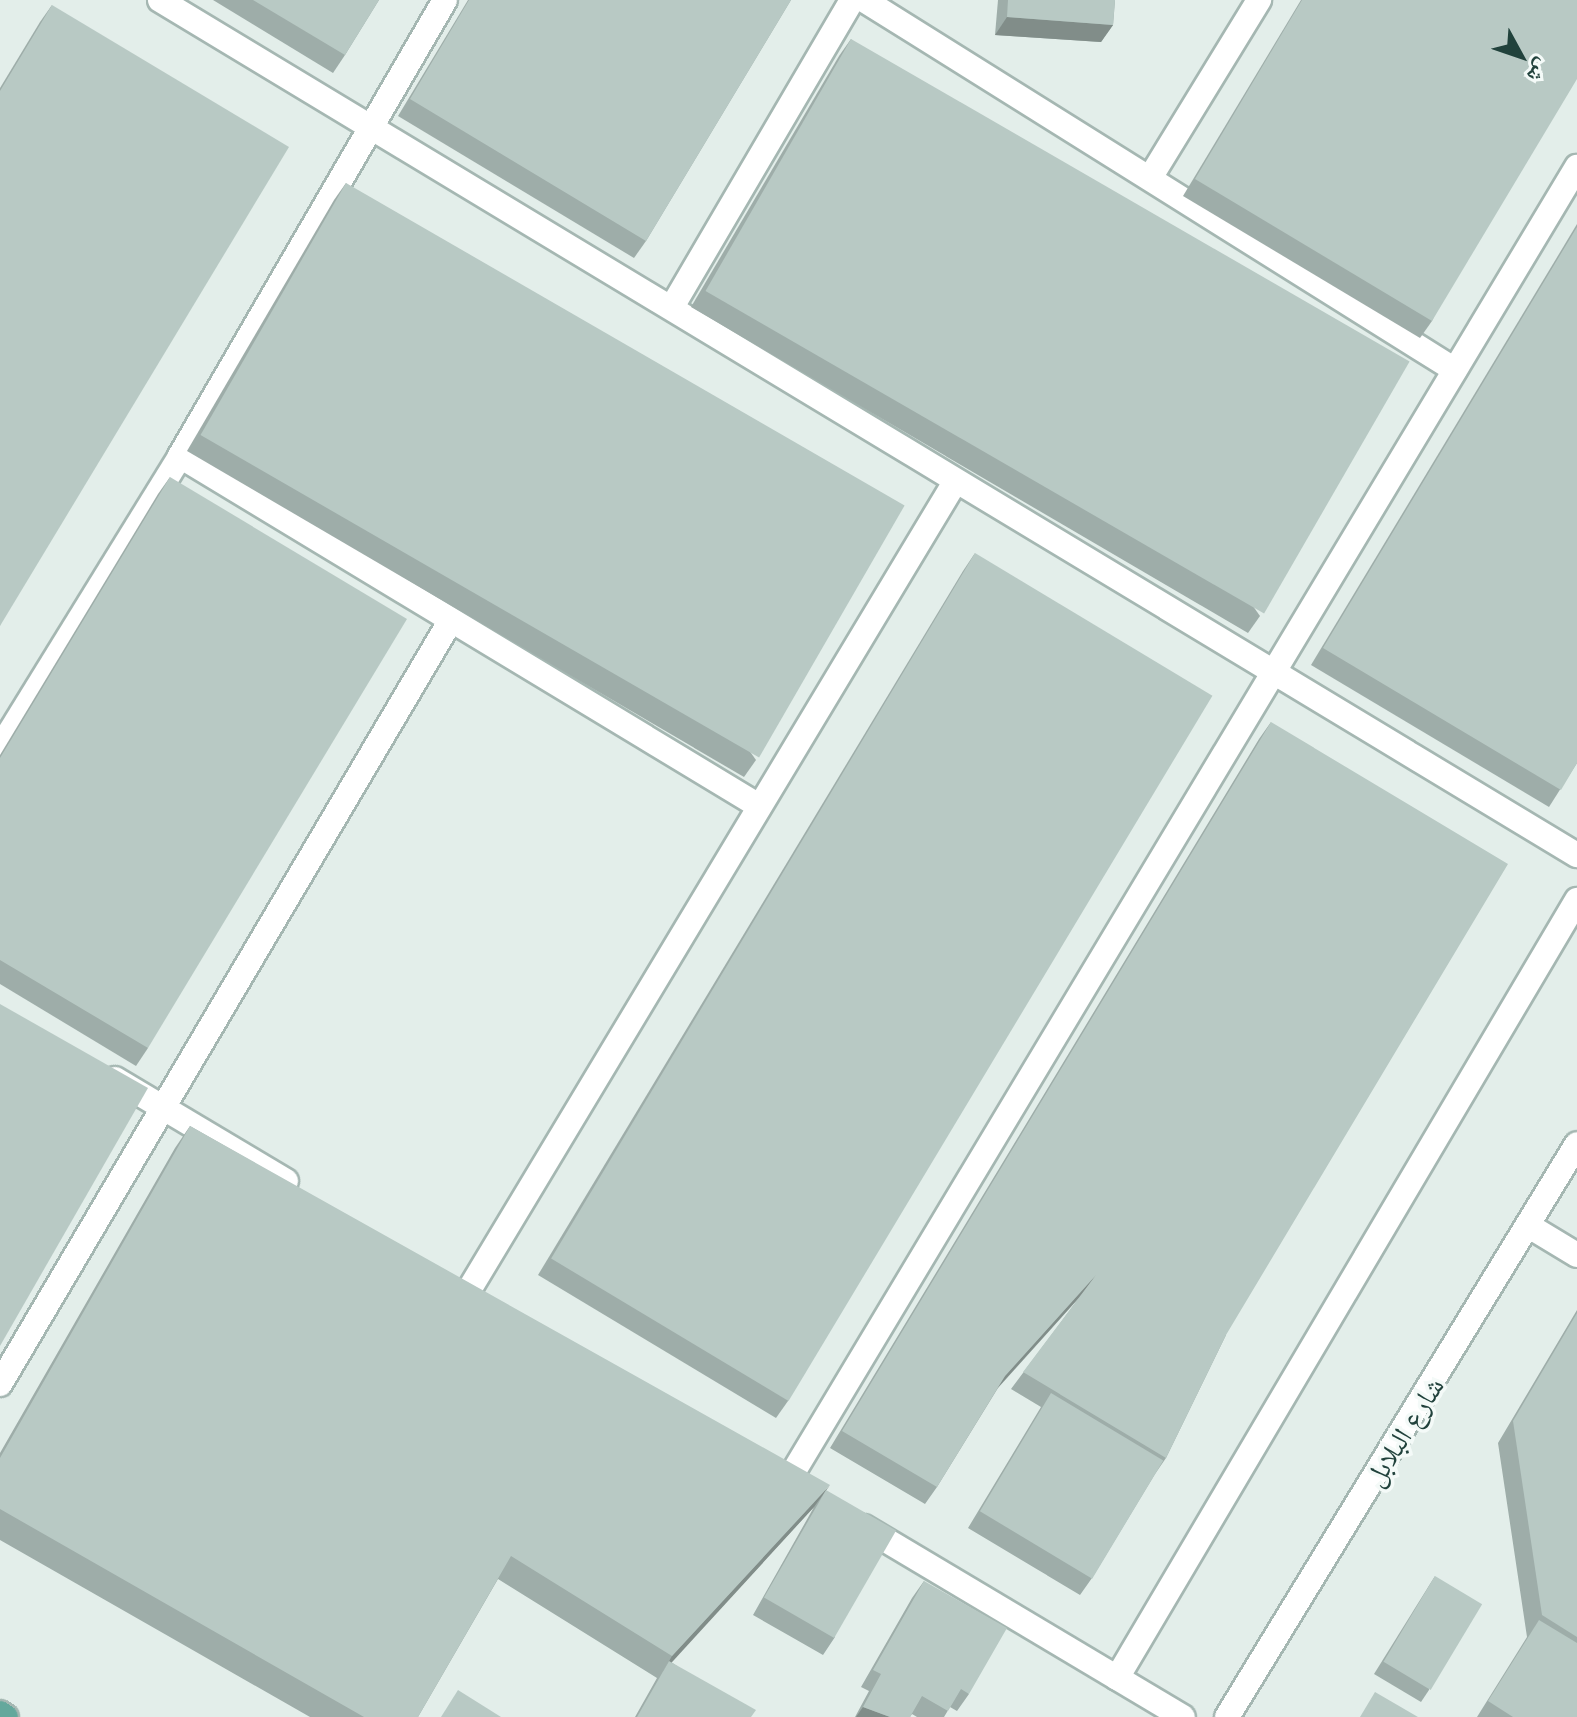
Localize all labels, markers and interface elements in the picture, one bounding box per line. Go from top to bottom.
north arrow [1481,16,1561,96]
text: ش [1522,54,1558,89]
street label: شارع البلابل [1356,1370,1450,1492]

